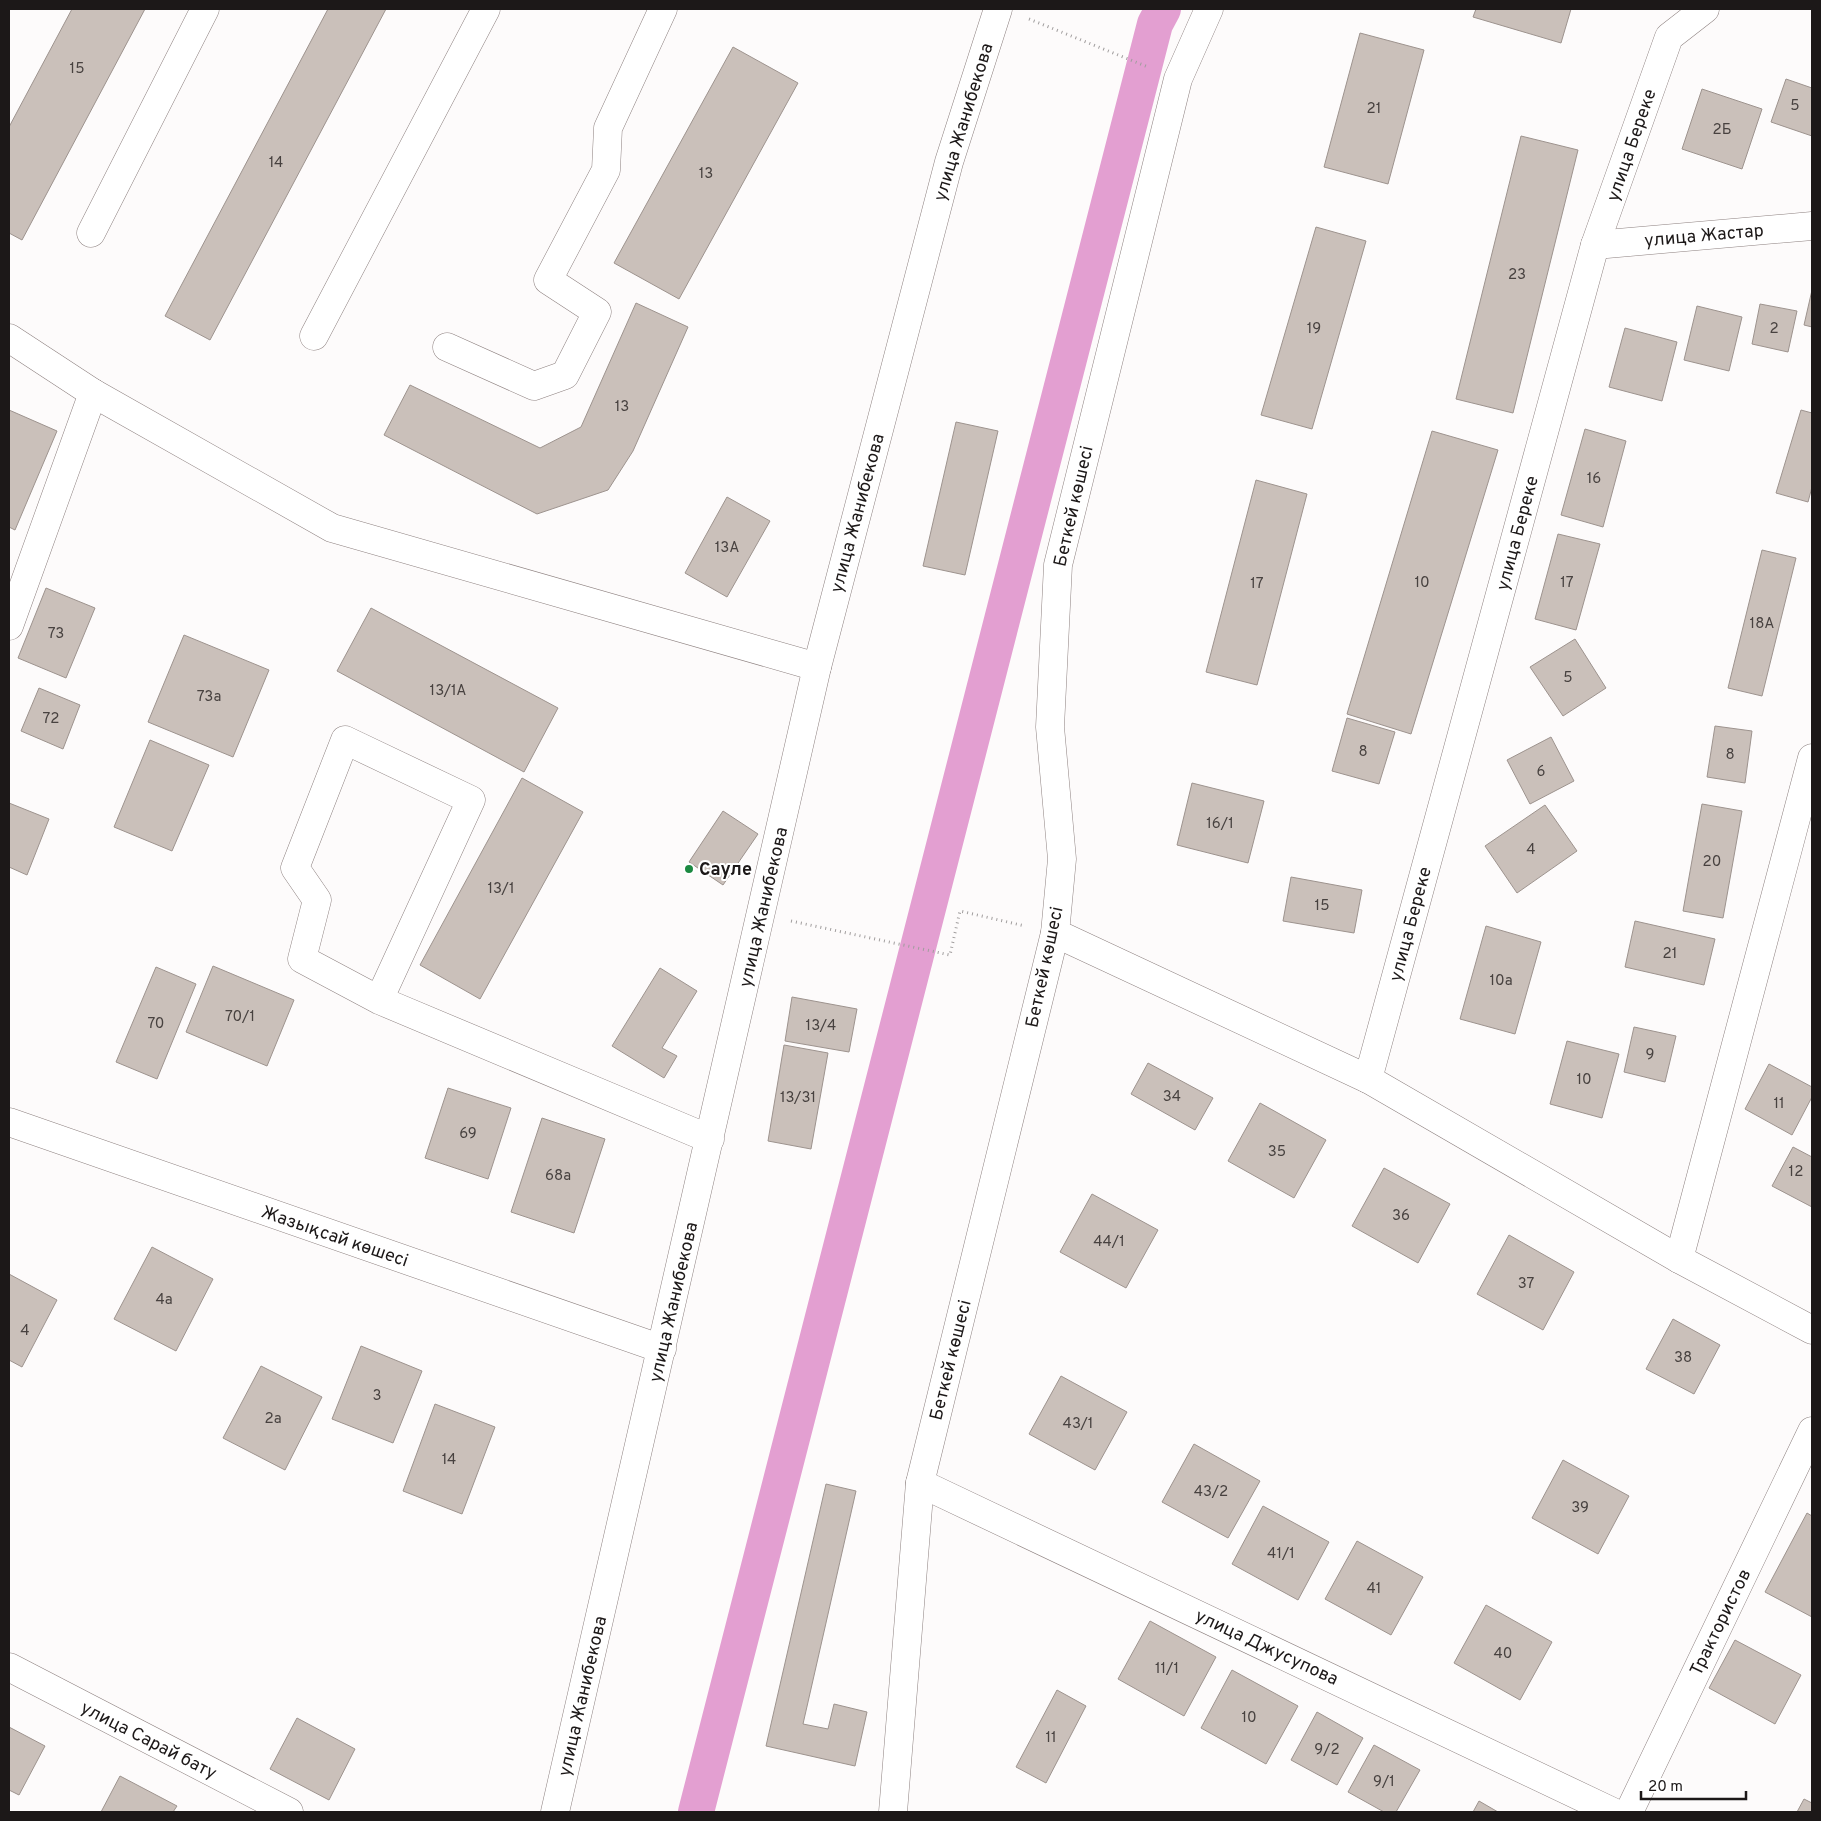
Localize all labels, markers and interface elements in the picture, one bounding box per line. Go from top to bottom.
street label: улица Жанибекова [929,41,999,204]
house number: 15 [70,60,84,79]
street label: улица Береке [1602,86,1662,205]
house number: 5 [1790,97,1800,116]
house number: 21 [1367,100,1381,119]
house number: 2Б [1712,121,1732,140]
house number: 14 [269,154,283,173]
house number: 13 [699,165,713,184]
street label: улица Жастар [1643,220,1765,253]
house number: 23 [1508,266,1526,285]
house number: 19 [1307,320,1321,339]
house number: 2 [1769,320,1779,339]
house number: 13 [615,398,629,417]
street label: улица Жанибекова [826,431,891,596]
street label: Беткей көшесі [1049,444,1100,569]
house number: 16 [1587,470,1601,489]
street label: улица Береке [1492,474,1545,593]
house number: 13А [715,539,739,558]
house number: 10 [1414,574,1430,593]
house number: 17 [1560,574,1574,593]
house number: 17 [1250,575,1264,594]
house number: 18А [1750,615,1774,634]
house number: 73 [48,625,64,644]
house number: 5 [1563,669,1573,688]
house number: 13/1А [430,682,466,701]
house number: 73а [197,688,221,707]
house number: 72 [43,710,59,729]
house number: 8 [1358,743,1368,762]
house number: 8 [1725,746,1735,765]
house number: 6 [1537,763,1546,782]
house number: 16/1 [1206,815,1234,834]
street label: улица Жанибекова [735,825,794,990]
house number: 4 [1526,841,1536,860]
house number: 20 [1703,853,1721,872]
place label: Сауле [699,859,752,882]
marker: Сауле [683,863,695,875]
street label: улица Береке [1385,865,1438,984]
house number: 13/1 [487,880,515,899]
house number: 15 [1315,897,1329,916]
street label: Беткей көшесі [1021,905,1070,1030]
house number: 21 [1663,945,1677,964]
house number: 10а [1489,972,1513,991]
house number: 70/1 [225,1008,255,1027]
house number: 70 [147,1015,165,1034]
house number: 13/4 [806,1017,836,1036]
house number: 9 [1646,1046,1654,1065]
house number: 10 [1576,1071,1592,1090]
house number: 34 [1163,1088,1181,1107]
house number: 13/31 [780,1089,816,1108]
house number: 11 [1773,1095,1785,1114]
house number: 69 [459,1125,477,1144]
house number: 35 [1268,1143,1286,1162]
house number: 12 [1789,1163,1803,1182]
house number: 68а [545,1167,571,1186]
street label: Жазықсай көшесі [258,1201,411,1273]
house number: 36 [1392,1207,1410,1226]
street label: улица Жанибекова [645,1220,704,1385]
house number: 44/1 [1093,1233,1125,1252]
house number: 37 [1518,1275,1535,1294]
house number: 4а [155,1291,173,1310]
street label: Беткей көшесі [925,1298,978,1423]
house number: 4 [20,1322,30,1341]
house number: 38 [1674,1349,1692,1368]
house number: 3 [372,1387,382,1406]
house number: 2а [264,1410,282,1429]
house number: 43/1 [1063,1415,1093,1434]
house number: 14 [442,1451,456,1470]
house number: 43/2 [1194,1483,1228,1502]
house number: 39 [1571,1499,1589,1518]
house number: 41/1 [1267,1545,1295,1564]
street label: Трактористов [1686,1566,1757,1680]
house number: 41 [1367,1580,1381,1599]
street label: улица Джусупова [1191,1605,1342,1692]
street label: улица Жанибекова [554,1614,613,1779]
house number: 40 [1494,1645,1512,1664]
house number: 11/1 [1155,1660,1179,1679]
street label: улица Сарай бату [76,1697,220,1786]
house number: 10 [1241,1709,1257,1728]
house number: 11 [1045,1729,1057,1748]
house number: 9/2 [1314,1741,1340,1760]
scale bar [1641,1768,1746,1800]
house number: 9/1 [1373,1773,1395,1792]
text: 20 m [1648,1778,1683,1797]

